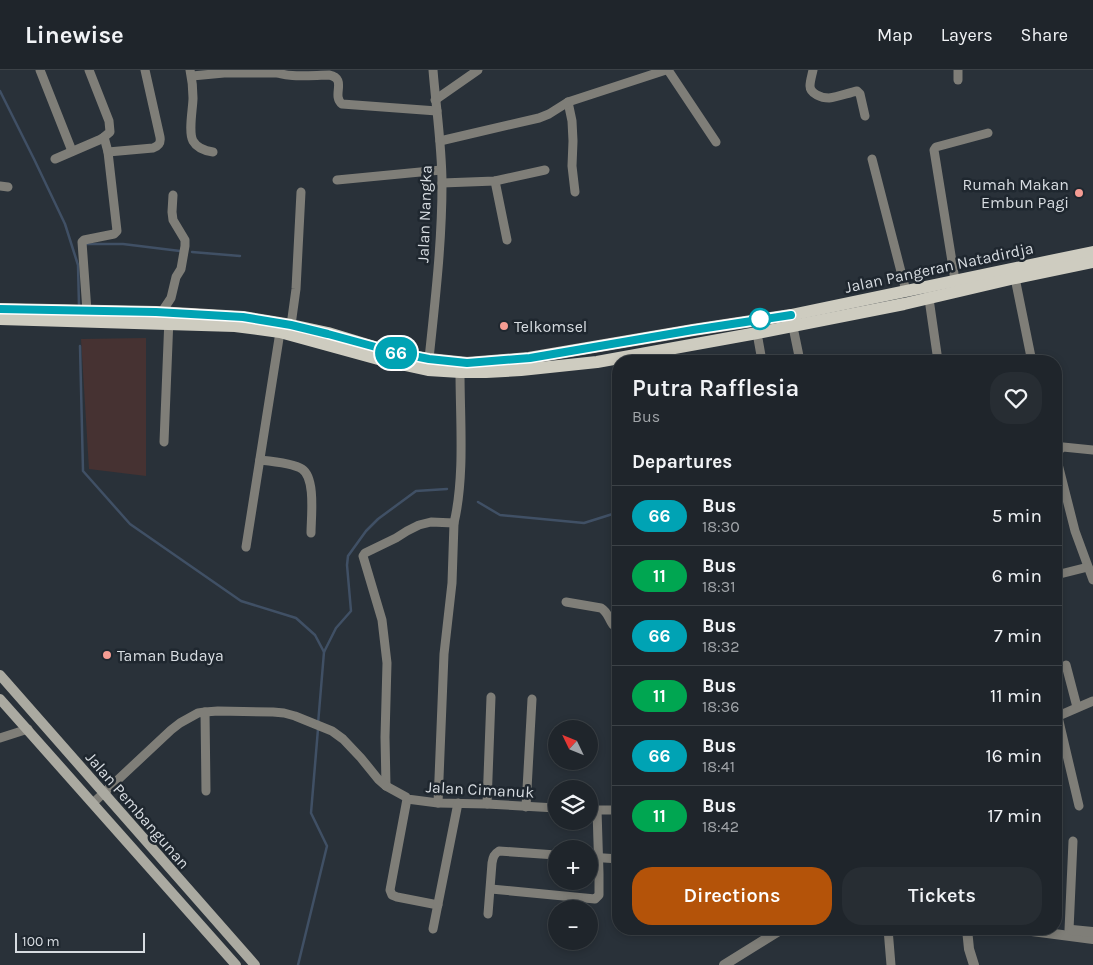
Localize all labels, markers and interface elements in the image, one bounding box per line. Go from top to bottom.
text: Linewise [25,21,124,49]
text: Map [877,24,913,46]
text: Layers [941,24,993,46]
text: Share [1021,24,1068,46]
street label: Jalan Nangka [413,165,436,263]
place label: Rumah Makan Embun Pagi [962,175,1069,212]
marker: Rumah Makan Embun Pagi [1073,187,1085,199]
street label: Jalan Pangeran Natadirdja [843,238,1035,297]
unlabelled marker [749,308,771,330]
place label: Telkomsel [514,317,587,336]
marker: Telkomsel [498,320,510,332]
line badge: 66 [374,337,418,369]
text: 66 [385,342,407,364]
button: heart [990,372,1042,424]
text: Putra Rafflesia [632,374,799,402]
text: Bus [632,407,660,426]
text: Departures [632,451,732,473]
text: Bus [702,495,736,517]
text: 66 [649,505,670,527]
text: 5 min [992,505,1042,527]
text: 18:30 [702,517,740,536]
text: Bus [702,555,736,577]
text: 11 [653,565,666,587]
text: 6 min [992,565,1042,587]
text: 18:31 [702,577,736,596]
text: Bus [702,615,736,637]
text: 66 [649,625,670,647]
text: 7 min [994,625,1042,647]
text: 18:32 [702,637,740,656]
place label: Taman Budaya [117,646,224,665]
marker: Taman Budaya [101,649,113,661]
text: Bus [702,675,736,697]
text: 11 [653,685,666,707]
text: 11 min [990,685,1042,707]
text: 18:36 [702,697,739,716]
north arrow [548,720,598,770]
map controls [548,720,598,950]
text: Bus [702,735,736,757]
text: 66 [649,745,670,767]
text: 16 min [985,745,1042,767]
street label: Jalan Pembangunan [82,748,194,873]
text: 18:41 [702,757,735,776]
street label: Jalan Cimanuk [425,777,535,802]
button: layers [548,780,598,830]
text: Bus [702,795,736,817]
text: 11 [653,805,666,827]
text: 17 min [987,805,1042,827]
text: 18:42 [702,817,739,836]
button: + [548,840,598,890]
button: Directions [632,867,832,925]
button: Tickets [842,867,1042,925]
button: − [548,900,598,950]
scale bar [15,930,145,953]
text: 100 m [22,933,60,950]

